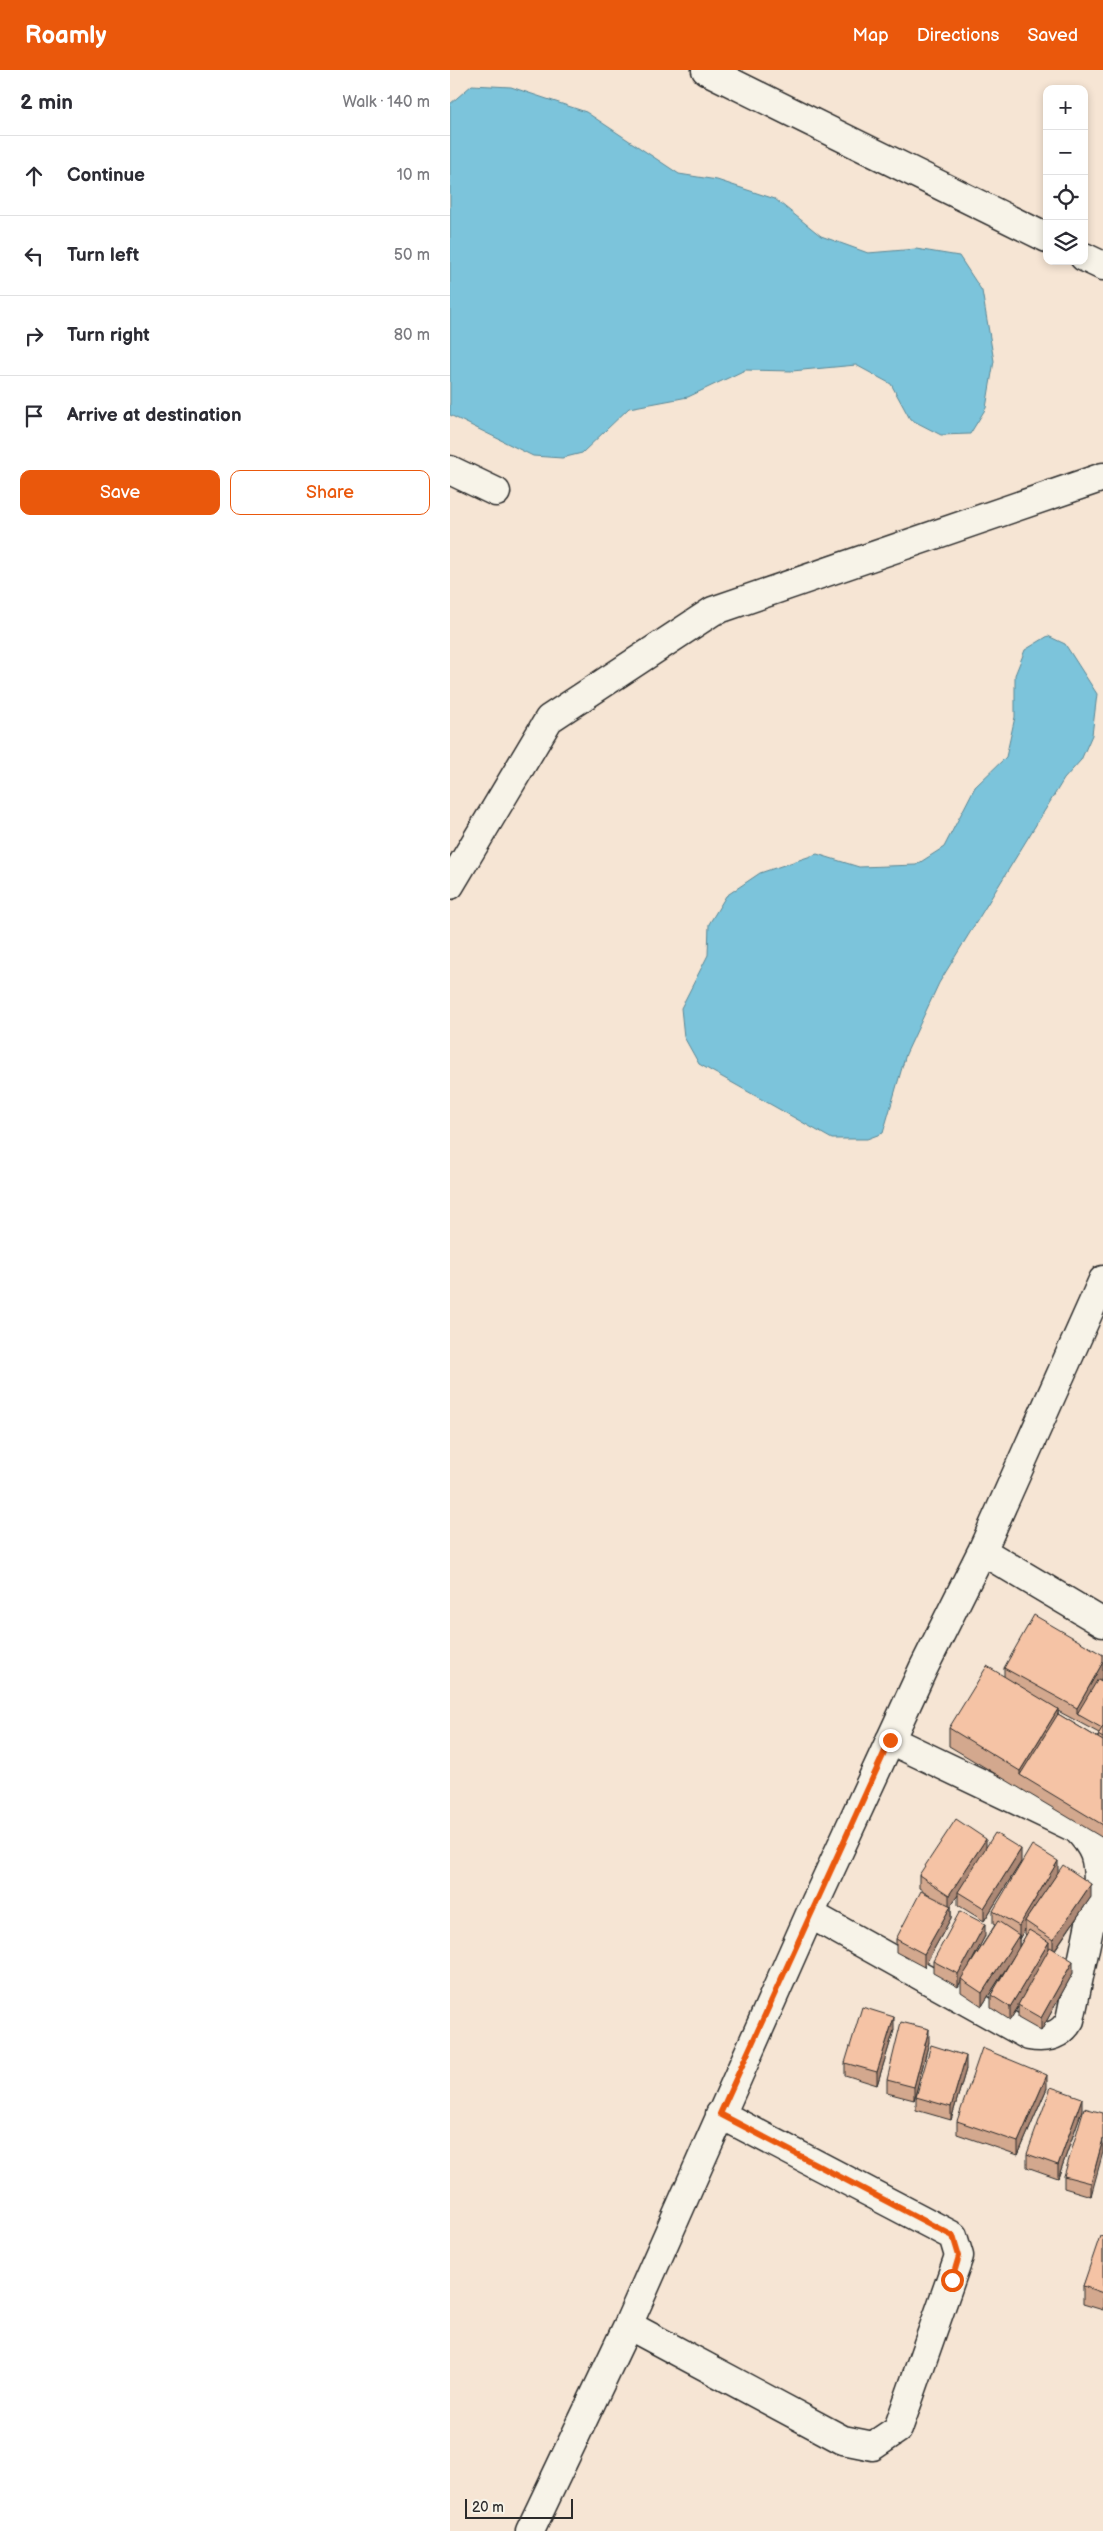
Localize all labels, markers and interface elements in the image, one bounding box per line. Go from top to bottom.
text: Roamly [25,21,106,50]
text: Map [853,25,889,46]
text: Directions [917,25,999,46]
text: Saved [1027,25,1078,46]
map controls [1043,85,1088,265]
button: + [1043,85,1088,130]
text: 2 min [20,90,73,115]
text: Walk · 140 m [343,93,430,112]
button: − [1043,130,1088,175]
icon: ahead [20,162,48,190]
text: Continue [67,164,145,187]
text: 10 m [397,166,430,185]
button: locate [1043,175,1088,220]
button: layers [1043,220,1088,265]
icon: left [20,242,48,270]
text: Turn left [67,244,139,267]
text: 50 m [394,246,430,265]
icon: right [20,322,48,350]
text: Turn right [67,324,150,347]
text: 80 m [394,326,430,345]
icon: arrive [20,402,48,430]
text: Arrive at destination [67,404,242,427]
button: Save [20,470,220,515]
button: Share [230,470,430,515]
route end [879,1729,902,1752]
route start [941,2269,964,2292]
scale bar [465,2496,572,2519]
text: 20 m [472,2499,504,2516]

